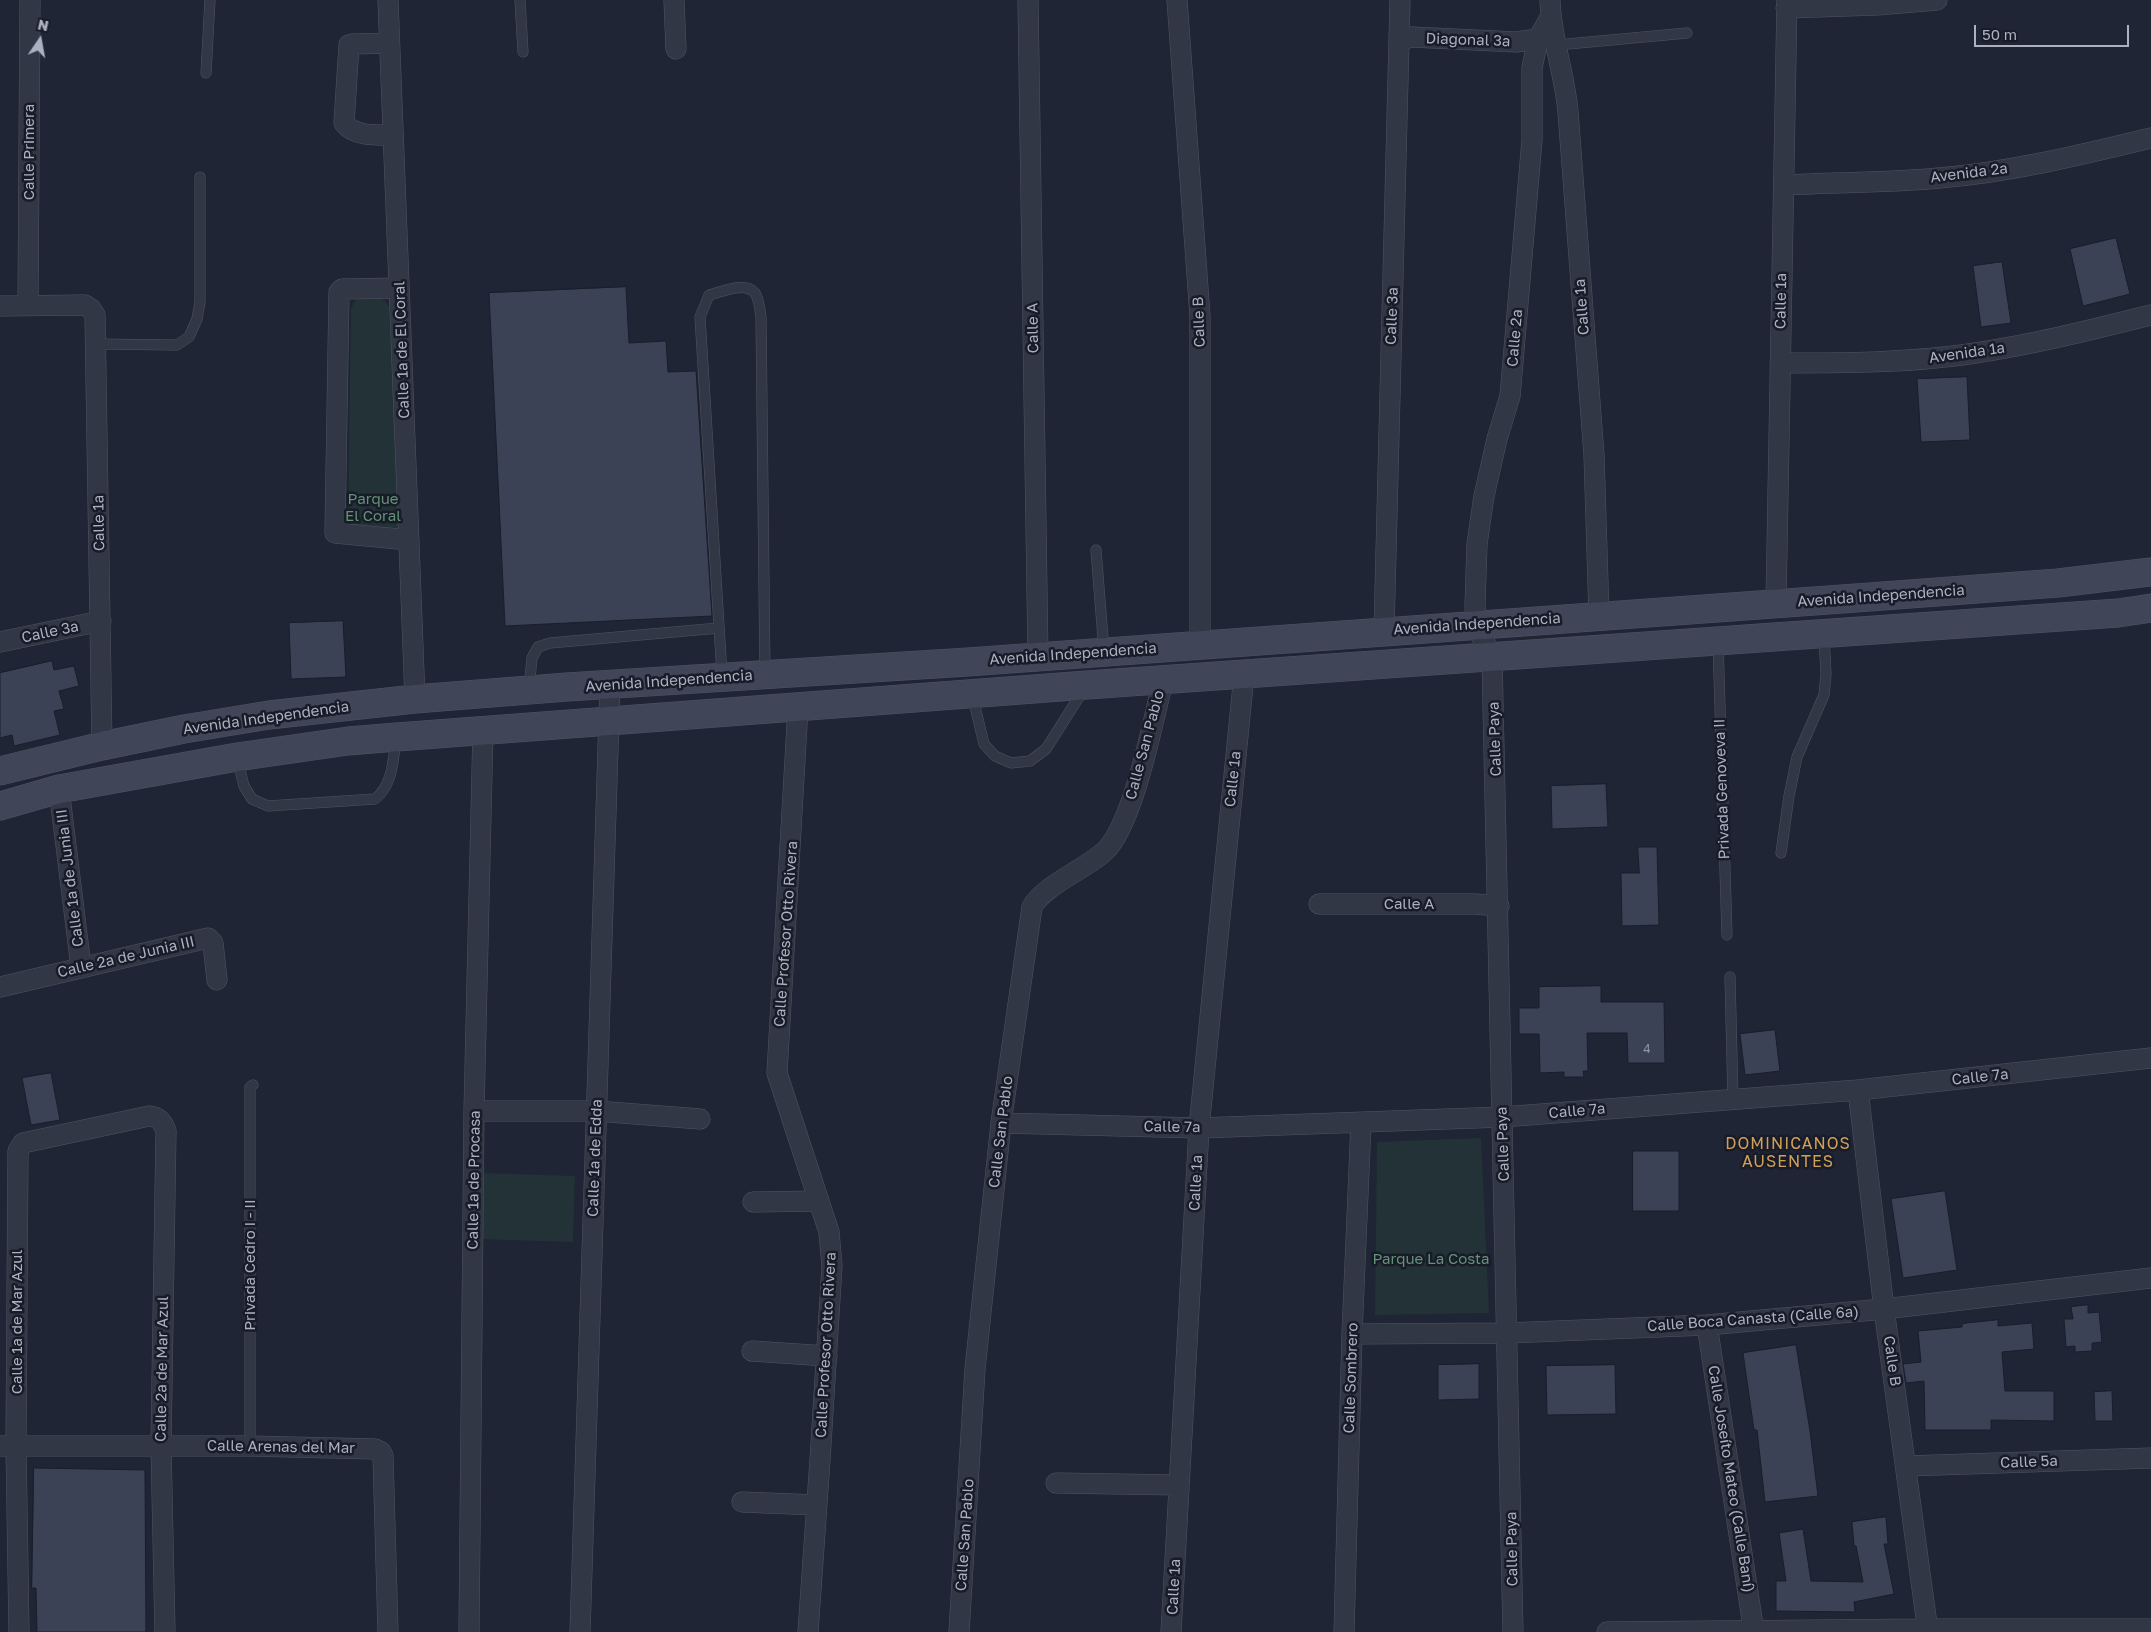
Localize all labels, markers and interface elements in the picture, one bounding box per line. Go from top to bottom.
north arrow [15,15,65,65]
text: N [36,15,50,34]
scale bar [1976,15,2131,47]
text: 50 m [1982,25,2017,43]
street label: Diagonal 3a [1425,30,1511,50]
street label: Calle Primera [20,104,38,200]
street label: Avenida 2ª [1929,159,2009,187]
street label: Calle 1ª [1772,273,1790,329]
street label: Calle 1a [1571,278,1593,336]
street label: Calle 1a de El Coral [391,281,413,419]
street label: Calle 3a [1382,287,1402,345]
street label: Calle B [1189,296,1209,348]
street label: Calle A [1024,303,1042,353]
street label: Calle 2a [1504,308,1526,368]
street label: Avenida 1ª [1928,339,2006,367]
park label: Parque El Coral [345,490,401,525]
street label: Calle 1ª [90,495,108,551]
street label: Avenida Independencia [1797,581,1965,611]
street label: Avenida Independencia [1393,609,1561,639]
street label: Calle 3ª [20,617,80,647]
street label: Avenida Independencia [989,639,1157,669]
street label: Avenida Independencia [585,666,753,696]
street label: Calle San Pablo [1122,688,1168,802]
street label: Avenida Independencia [182,697,350,739]
street label: Calle Paya [1485,701,1505,777]
street label: Privada Genoveva II [1711,718,1733,860]
street label: Calle 1a [1221,750,1245,808]
street label: Calle 1a de Junia III [53,808,87,948]
street label: Calle Profesor Otto Rivera [771,840,801,1028]
street label: Calle A [1384,895,1434,913]
street label: Calle 2a de Junia III [56,932,196,982]
house number: 4 [1643,1042,1651,1056]
street label: Calle 7a [1951,1065,2009,1089]
street label: Calle San Pablo [985,1075,1017,1189]
street label: Calle 1a de Edda [584,1099,606,1217]
street label: Calle 7a [1548,1100,1606,1122]
street label: Calle Paya [1493,1106,1513,1182]
street label: Calle 1a de Procasa [464,1110,484,1250]
street label: Calle 7a [1143,1118,1201,1136]
district label: DOMINICANOS AUSENTES [1724,1134,1852,1172]
street label: Calle 1a [1186,1154,1206,1212]
street label: Privada Cedro I - II [241,1199,259,1331]
street label: Calle 1a de Mar Azul [8,1250,26,1394]
park label: Parque La Costa [1372,1250,1490,1268]
street label: Calle Profesor Otto Rivera [812,1251,840,1439]
street label: Calle 2a de Mar Azul [152,1296,172,1442]
street label: Calle Boca Canasta (Calle 6a) [1647,1303,1859,1335]
street label: Calle Sombrero [1340,1322,1362,1434]
street label: Calle B [1880,1335,1904,1387]
street label: Calle Joseíto Mateo (Calle Baní) [1704,1364,1758,1594]
street label: Calle Arenas del Mar [207,1437,355,1457]
street label: Calle 5a [2000,1452,2058,1472]
street label: Calle San Pablo [952,1478,978,1592]
street label: Calle Paya [1502,1511,1522,1587]
street label: Calle 1a [1164,1558,1184,1616]

